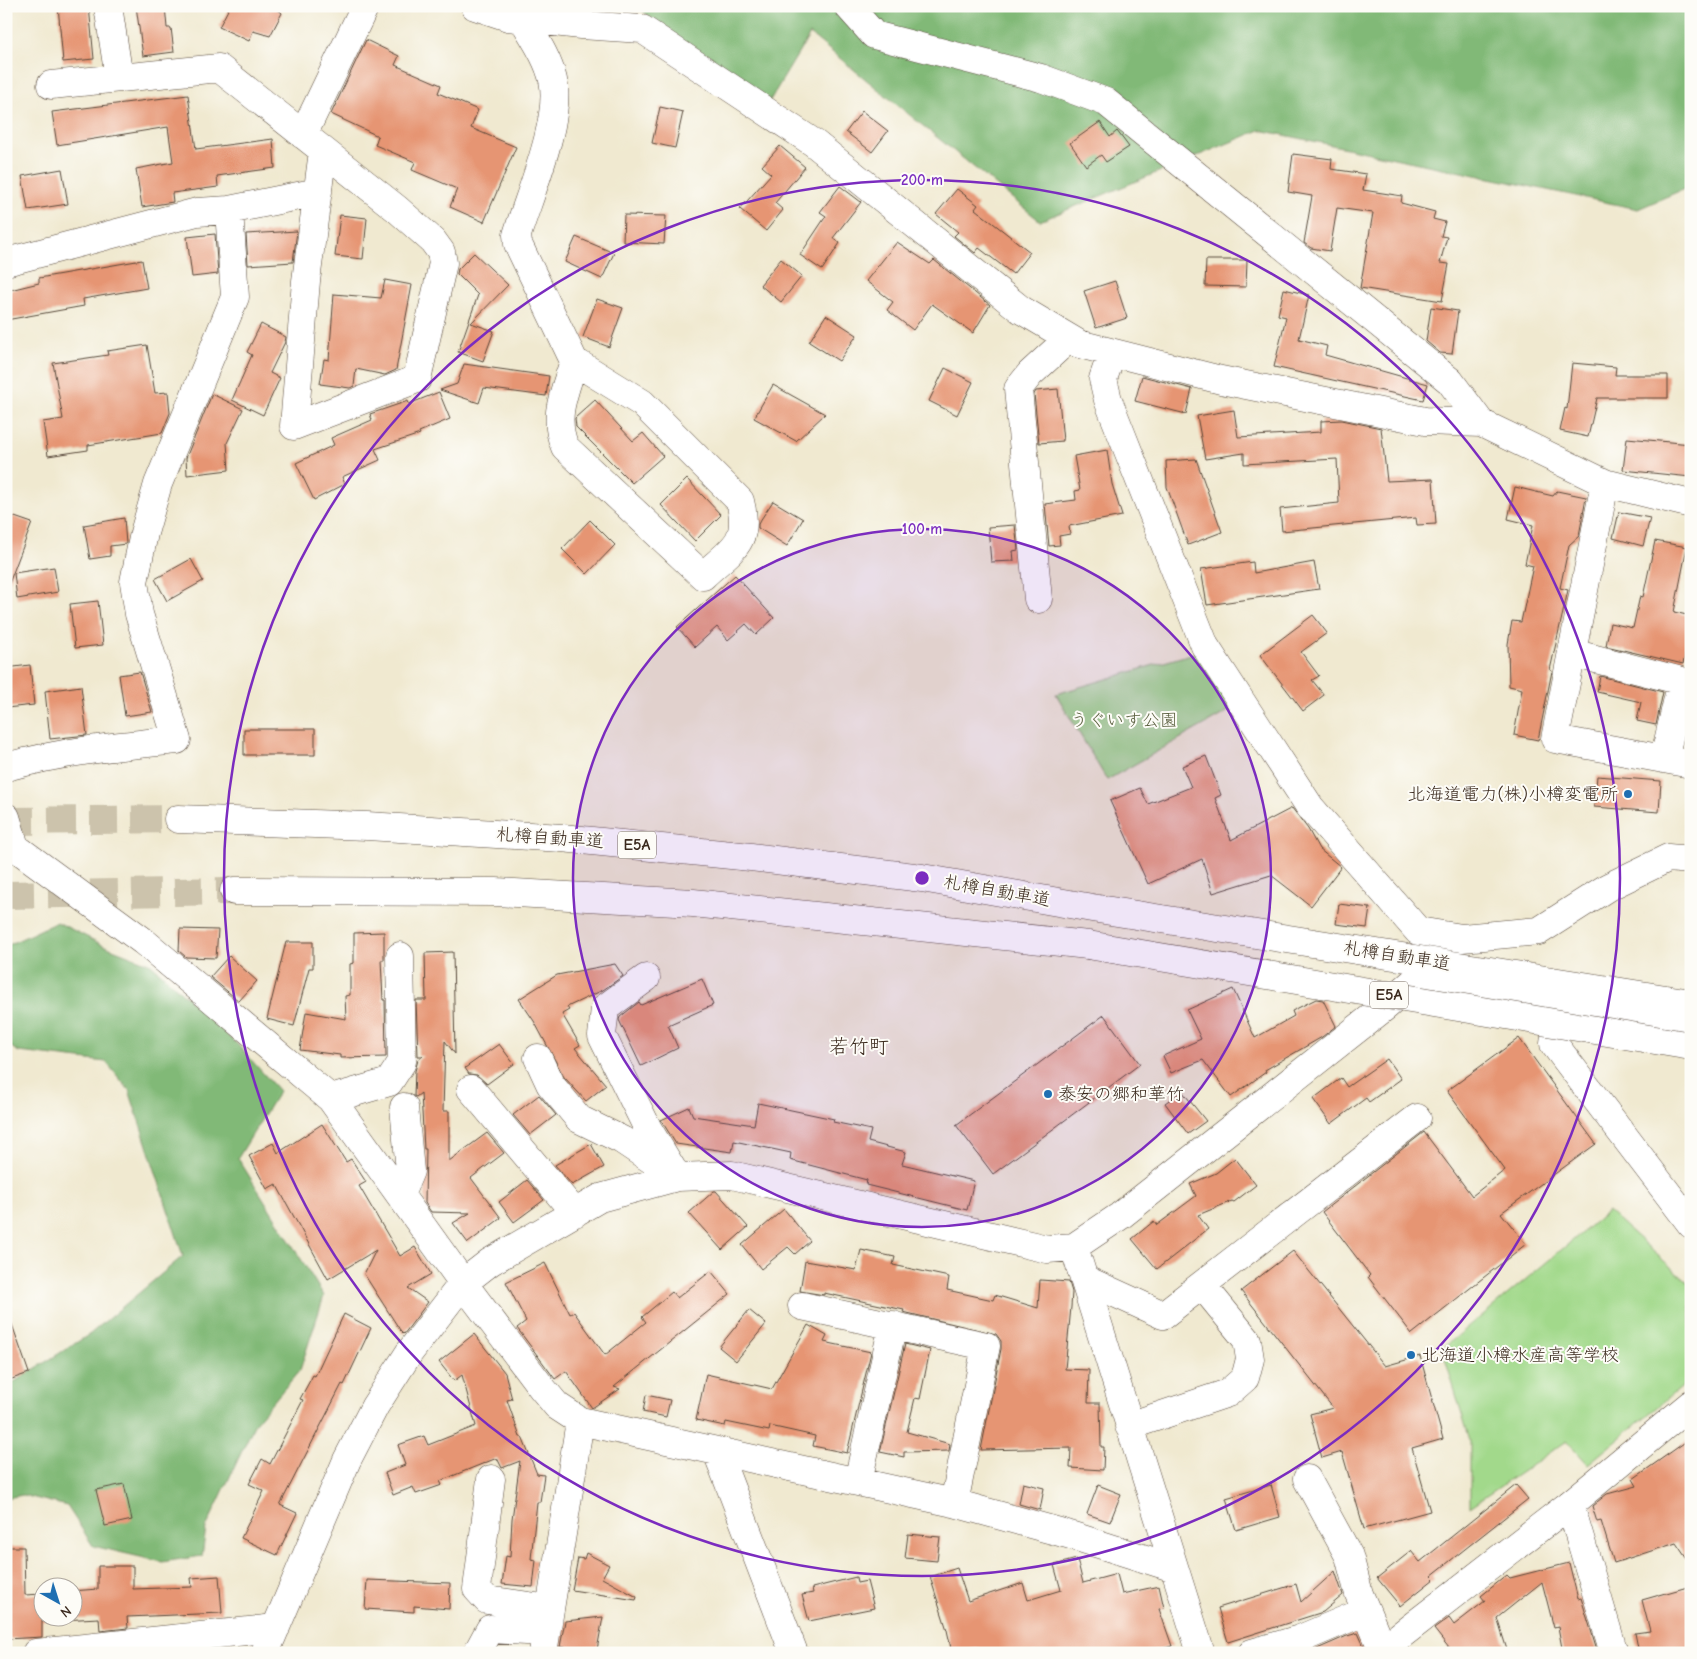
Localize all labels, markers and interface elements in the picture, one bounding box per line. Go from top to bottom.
text: 200 m [901,171,943,189]
text: 100 m [902,520,942,538]
park label: うぐいす公園 [1070,710,1178,731]
place label: 北海道電力(株)小樽変電所 [1408,784,1618,805]
marker: 北海道電力(株)小樽変電所 [1622,788,1634,800]
street label: 札樽自動車道 [495,824,605,852]
road number: E5A [618,832,656,858]
centre of rings [913,869,931,887]
street label: 札樽自動車道 [942,871,1052,911]
street label: 札樽自動車道 [1342,937,1452,975]
road number: E5A [1370,982,1408,1008]
district label: 若竹町 [829,1035,889,1058]
place label: 泰安の郷和華竹 [1058,1084,1184,1105]
marker: 泰安の郷和華竹 [1042,1088,1054,1100]
place label: 北海道小樽水産高等学校 [1421,1345,1619,1366]
marker: 北海道小樽水産高等学校 [1405,1349,1417,1361]
north arrow [32,1576,82,1626]
text: N [57,1602,75,1621]

